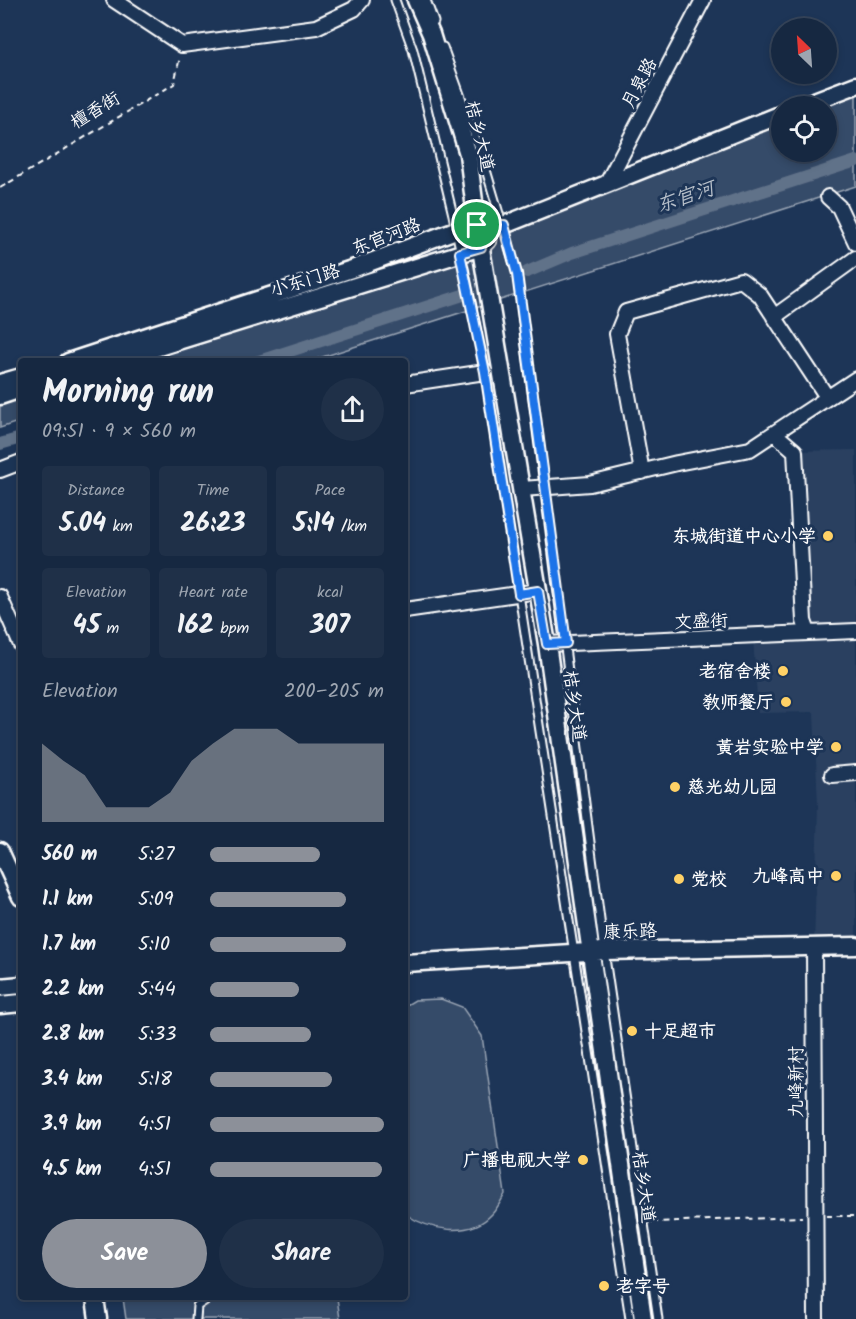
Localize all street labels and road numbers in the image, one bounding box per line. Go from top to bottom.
street label: 月泉路 [615,53,666,114]
street label: 檀香街 [65,85,126,138]
street label: 桔乡大道 [456,98,501,175]
street label: 东官河路 [348,211,425,264]
street label: 小东门路 [267,257,344,306]
street label: 文盛街 [674,607,729,638]
street label: 桔乡大道 [554,669,593,744]
street label: 康乐路 [603,917,658,948]
street label: 九峰新村 [783,1046,812,1118]
street label: 桔乡大道 [623,1150,662,1225]

